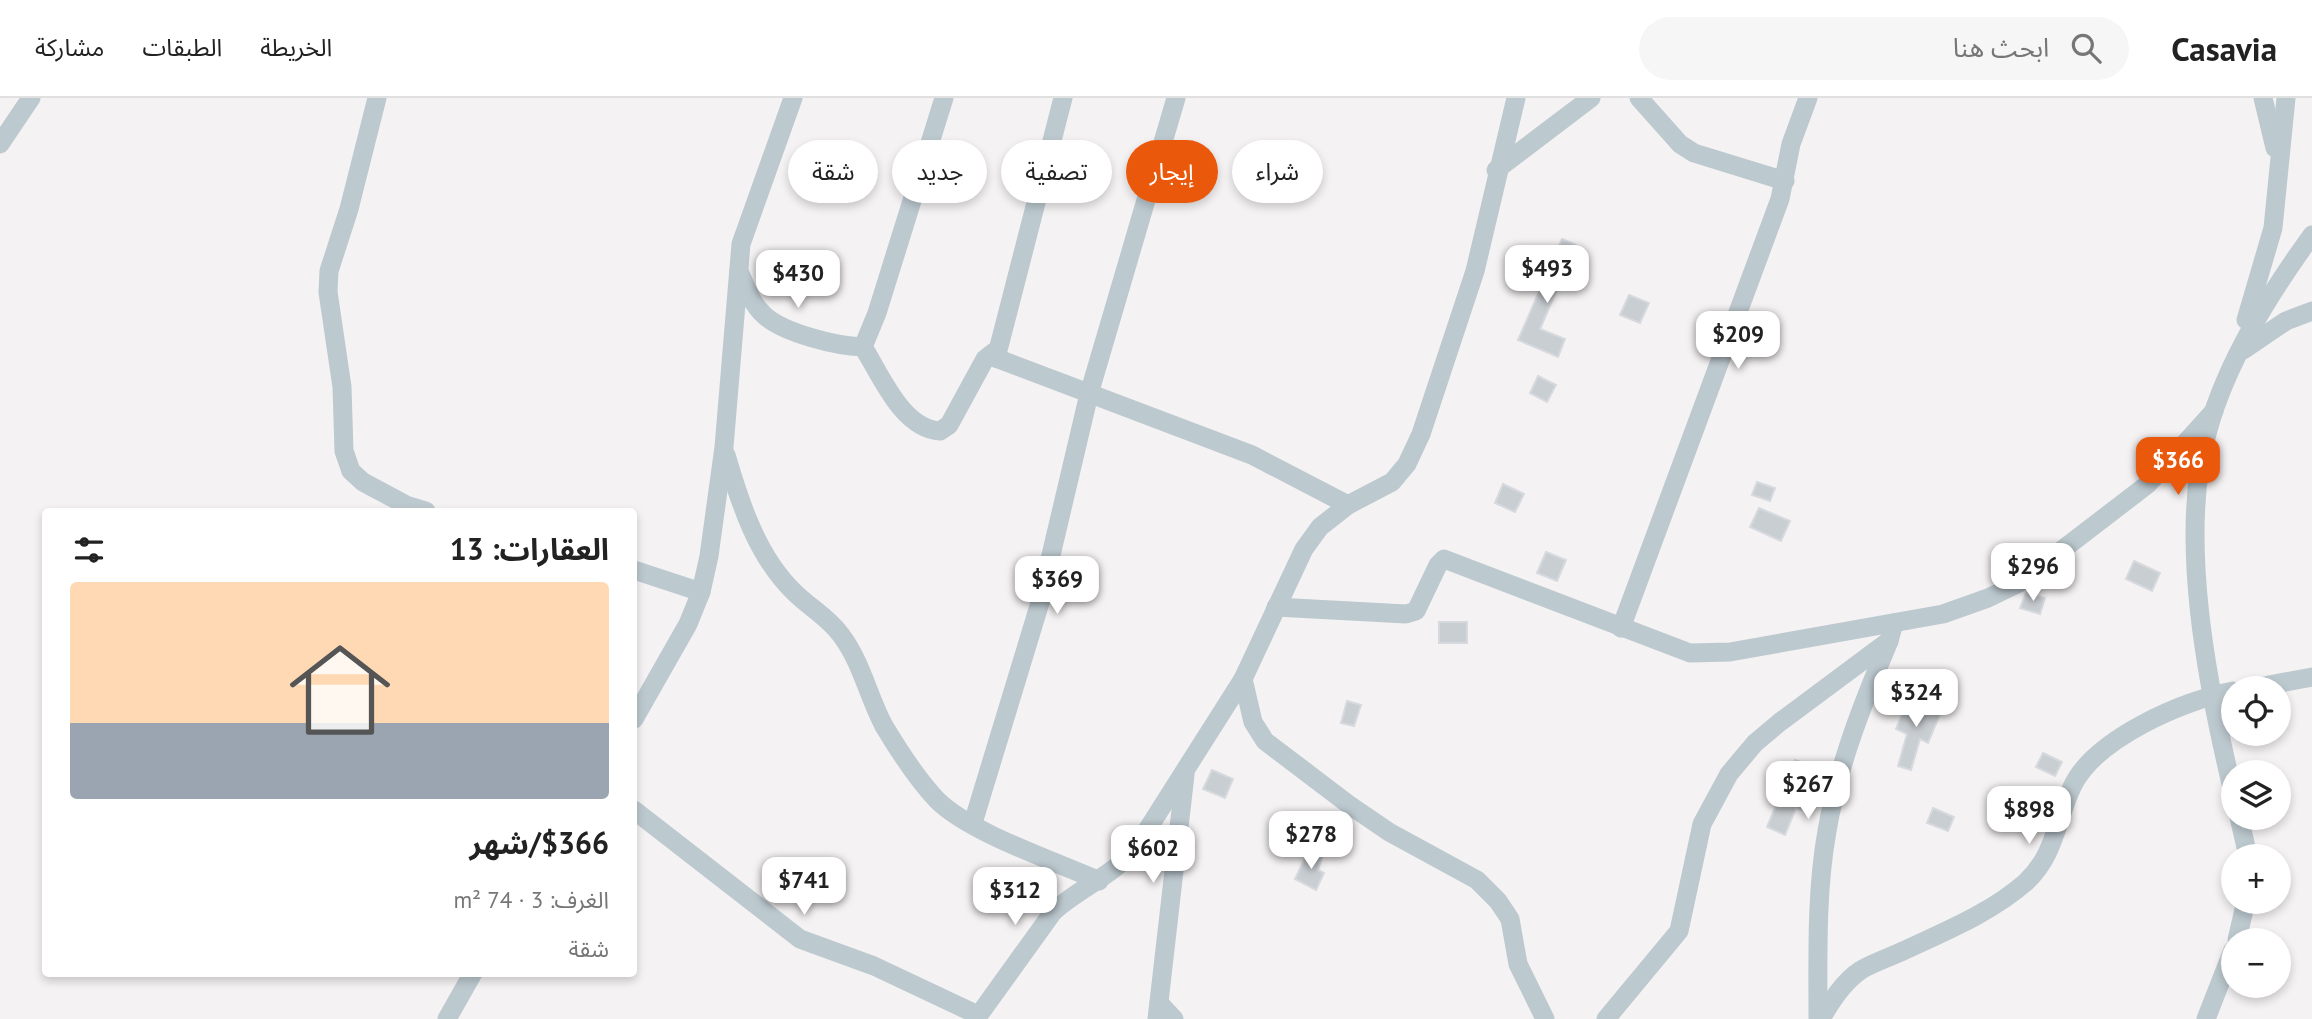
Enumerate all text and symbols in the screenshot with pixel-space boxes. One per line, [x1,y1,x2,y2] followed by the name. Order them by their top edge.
[1639,17,2129,80] search box
[2171,27,2277,70] text: Casavia
[2067,29,2105,67] icon: search
[1953,31,2049,64] text: ابحث هنا
[35,32,104,63] text: مشاركة
[142,32,222,63] text: الطبقات
[260,32,332,63] text: الخريطة
[788,140,878,203] chip: شقة
[892,140,987,203] chip: جديد
[1001,140,1112,203] chip: تصفية
[1126,140,1218,203] chip: إيجار
[1232,140,1323,203] chip: شراء
[1506,246,1588,305] pin: $493
[757,250,839,310] pin: $430
[1521,253,1573,282] text: $493
[772,258,824,287] text: $430
[1697,312,1779,371] pin: $209
[1712,319,1764,348] text: $209
[2137,438,2219,497] pin: $366
[2152,445,2204,474] text: $366
[450,529,609,568] text: العقارات: 13
[70,531,108,569] icon: filters
[1992,544,2074,603] pin: $296
[2007,551,2059,580] text: $296
[1016,556,1098,616] pin: $369
[1031,564,1083,593] text: $369
[277,627,403,753] icon: home
[1875,670,1957,729] pin: $324
[2221,676,2291,998] map controls
[2221,676,2291,746] button: locate
[1890,677,1942,706] text: $324
[2221,760,2291,830] button: layers
[1767,762,1849,821] pin: $267
[1782,769,1834,798] text: $267
[1988,786,2070,846] pin: $898
[2003,794,2055,823] text: $898
[1270,812,1352,871] pin: $278
[1285,819,1337,848] text: $278
[470,823,609,862] text: $366/شهر
[1112,826,1194,885] pin: $602
[1127,833,1179,862] text: $602
[2221,844,2291,914] button: +
[763,858,845,917] pin: $741
[778,865,830,894] text: $741
[974,868,1056,927] pin: $312
[989,875,1041,904] text: $312
[453,885,609,914] text: الغرف: 3 · 74 m²
[2221,928,2291,998] button: −
[568,934,609,963] text: شقة

